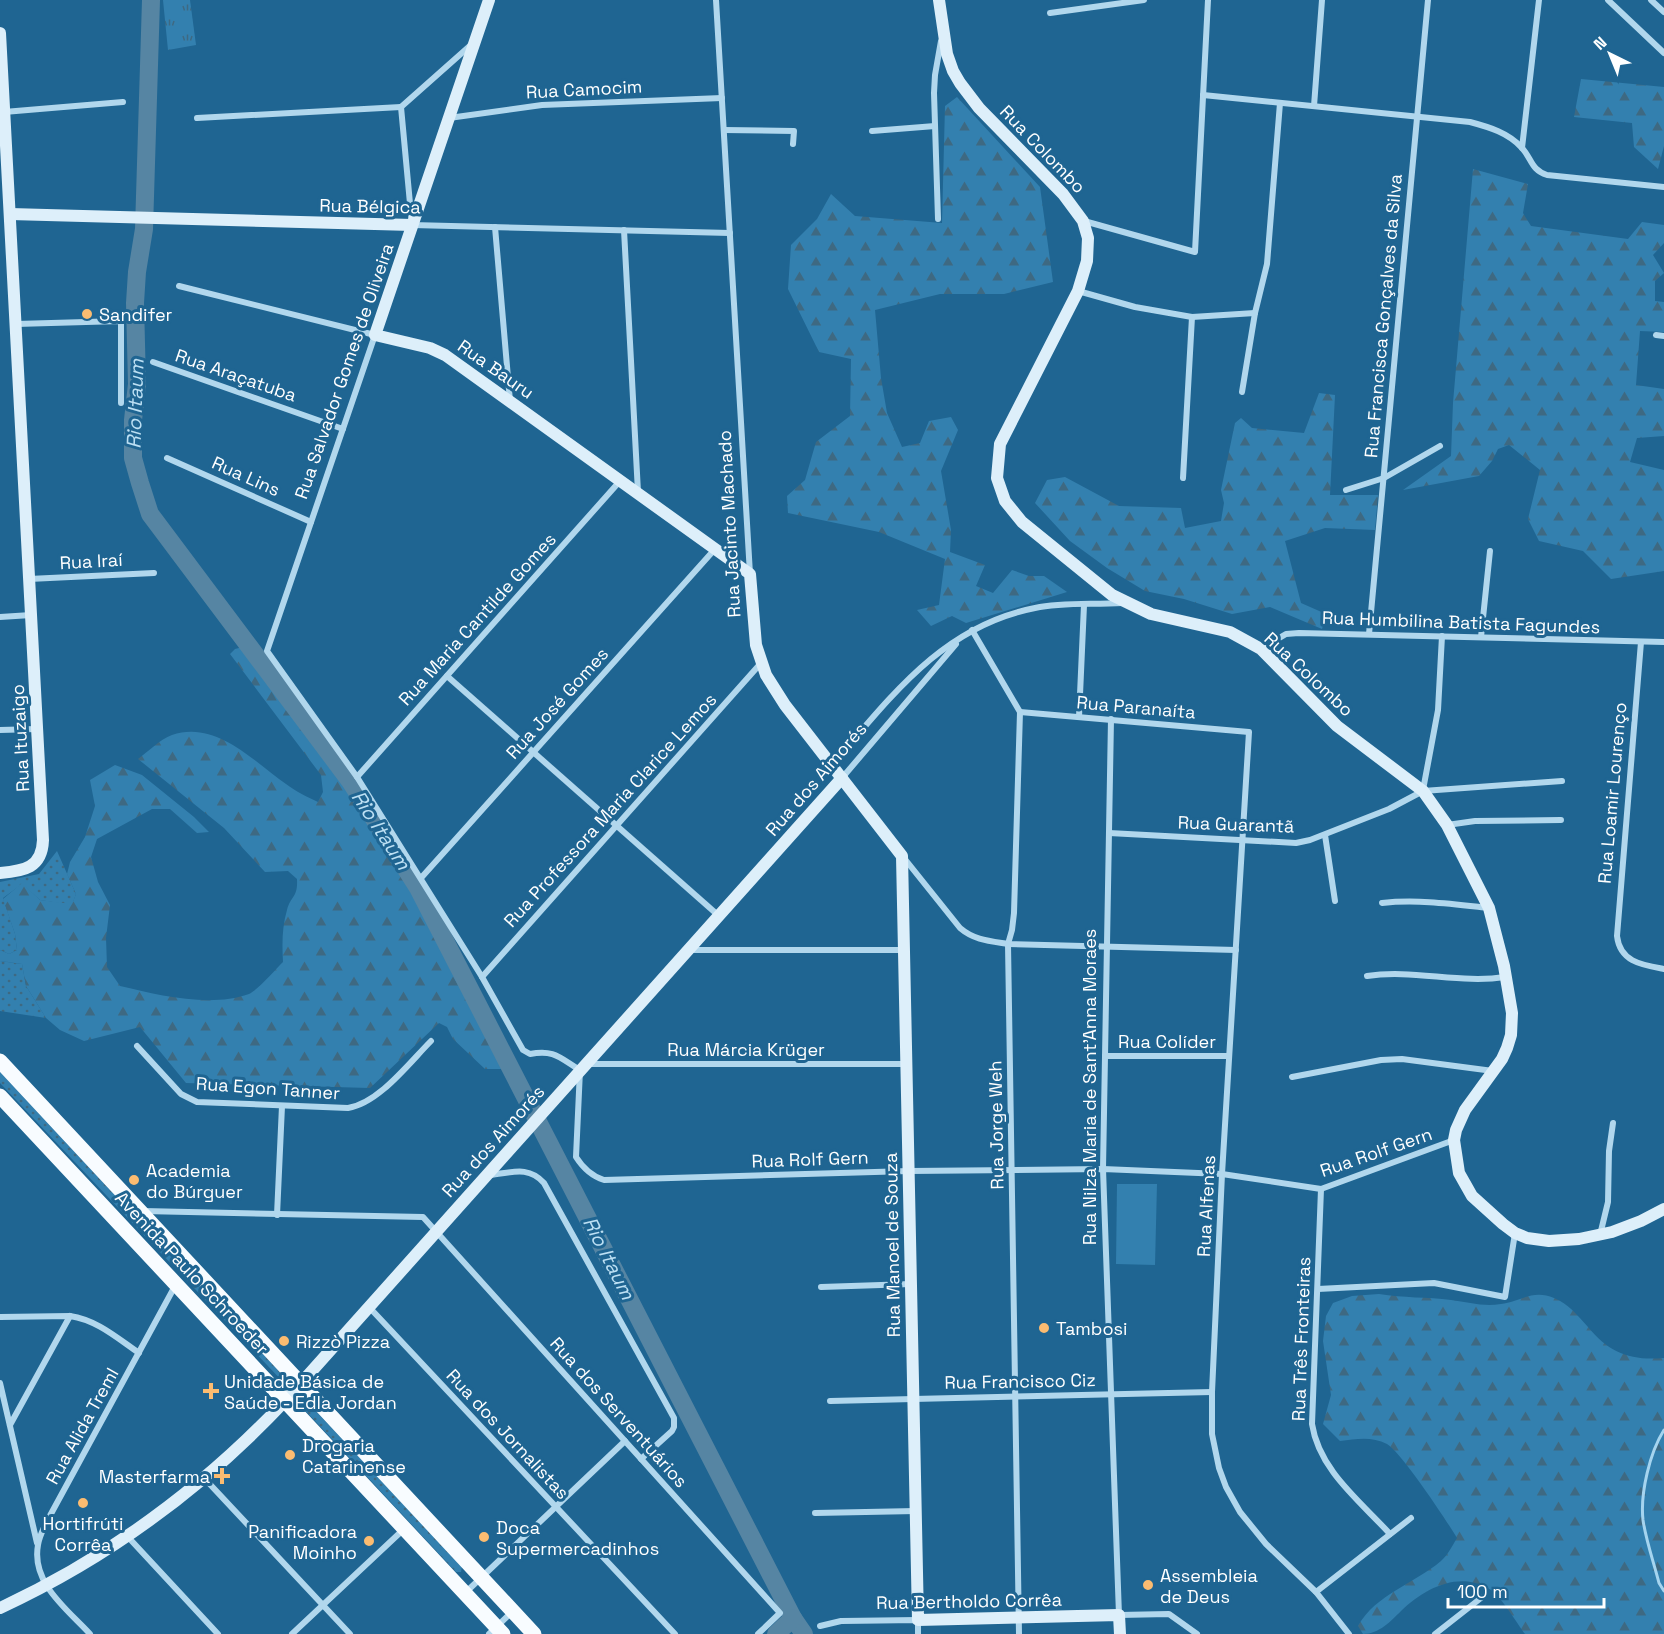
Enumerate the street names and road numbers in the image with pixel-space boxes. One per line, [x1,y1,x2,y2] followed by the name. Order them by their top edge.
[525,74,643,104] street label: Rua Camocim
[995,100,1091,198] street label: Rua Colombo
[1359,173,1407,459] street label: Rua Francisca Gonçalves da Silva
[319,194,421,218] street label: Rua Bélgica
[289,240,399,502] street label: Rua Salvador Gomes de Oliveira
[453,334,539,404] street label: Rua Bauru
[172,343,300,407] street label: Rua Araçatuba
[713,430,745,618] street label: Rua Jacinto Machado
[208,451,284,501] street label: Rua Lins
[393,528,561,710] street label: Rua Maria Cantilde Gomes
[59,548,124,574] street label: Rua Iraí
[1321,606,1601,638] street label: Rua Humbilina Batista Fagundes
[1260,627,1358,721] street label: Rua Colombo
[501,643,613,763] street label: Rua José Gomes
[6,684,34,792] street label: Rua Ituzaigo
[499,688,721,932] street label: Rua Professora Maria Clarice Lemos
[1075,690,1197,724] street label: Rua Paranaíta
[1593,701,1631,885] street label: Rua Loamir Lourenço
[760,718,872,840] street label: Rua dos Aimorés
[1177,810,1295,838] street label: Rua Guarantã
[1078,929,1101,1245] street label: Rua Nilza Maria de Sant'Anna Moraes
[1118,1030,1216,1053] street label: Rua Colíder
[667,1038,825,1061] street label: Rua Márcia Krüger
[983,1060,1009,1190] street label: Rua Jorge Weh
[195,1071,341,1105] street label: Rua Egon Tanner
[437,1080,549,1202] street label: Rua dos Aimorés
[1317,1122,1435,1182] street label: Rua Rolf Gern
[751,1145,869,1173] street label: Rua Rolf Gern
[879,1152,905,1338] street label: Rua Manoel de Souza
[1192,1155,1220,1257] street label: Rua Alfenas
[110,1187,274,1360] street label: Avenida Paulo Schroeder
[1287,1256,1315,1422] street label: Rua Três Fronteiras
[545,1332,693,1492] street label: Rua dos Serventuários
[41,1364,123,1488] street label: Rua Alida Treml
[442,1364,574,1504] street label: Rua dos Jornalistas
[944,1368,1096,1394] street label: Rua Francisco Ciz
[876,1588,1062,1614] street label: Rua Bertholdo Corrêa

